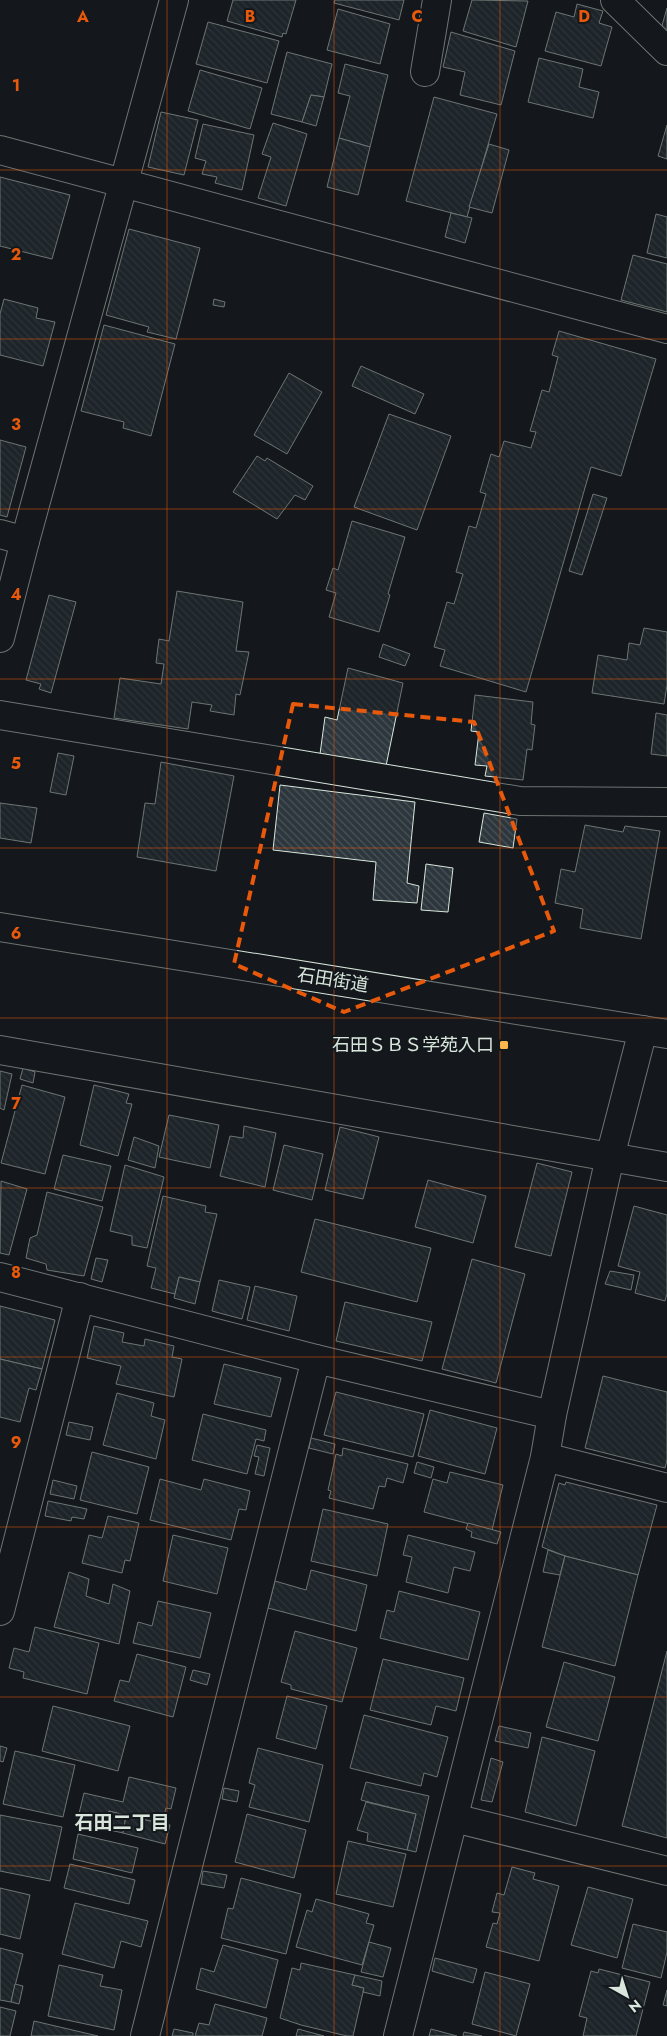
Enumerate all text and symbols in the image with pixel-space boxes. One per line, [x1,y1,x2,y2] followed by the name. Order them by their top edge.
[76,5,89,28] text: A
[245,5,255,28] text: B
[411,5,423,28] text: C
[578,5,590,28] text: D
[12,74,20,97] text: 1
[11,243,21,266] text: 2
[11,413,21,436] text: 3
[10,583,22,606] text: 4
[11,752,21,775] text: 5
[11,922,21,945] text: 6
[295,962,371,998] street label: 石田街道
[332,1032,494,1058] place label: 石田ＳＢＳ学苑入口
[498,1039,510,1051] marker: 石田ＳＢＳ学苑入口
[11,1092,21,1115] text: 7
[11,1261,21,1284] text: 8
[11,1431,21,1454] text: 9
[74,1809,170,1836] district label: 石田二丁目
[602,1971,652,2021] north arrow
[625,1995,646,2017] text: N

